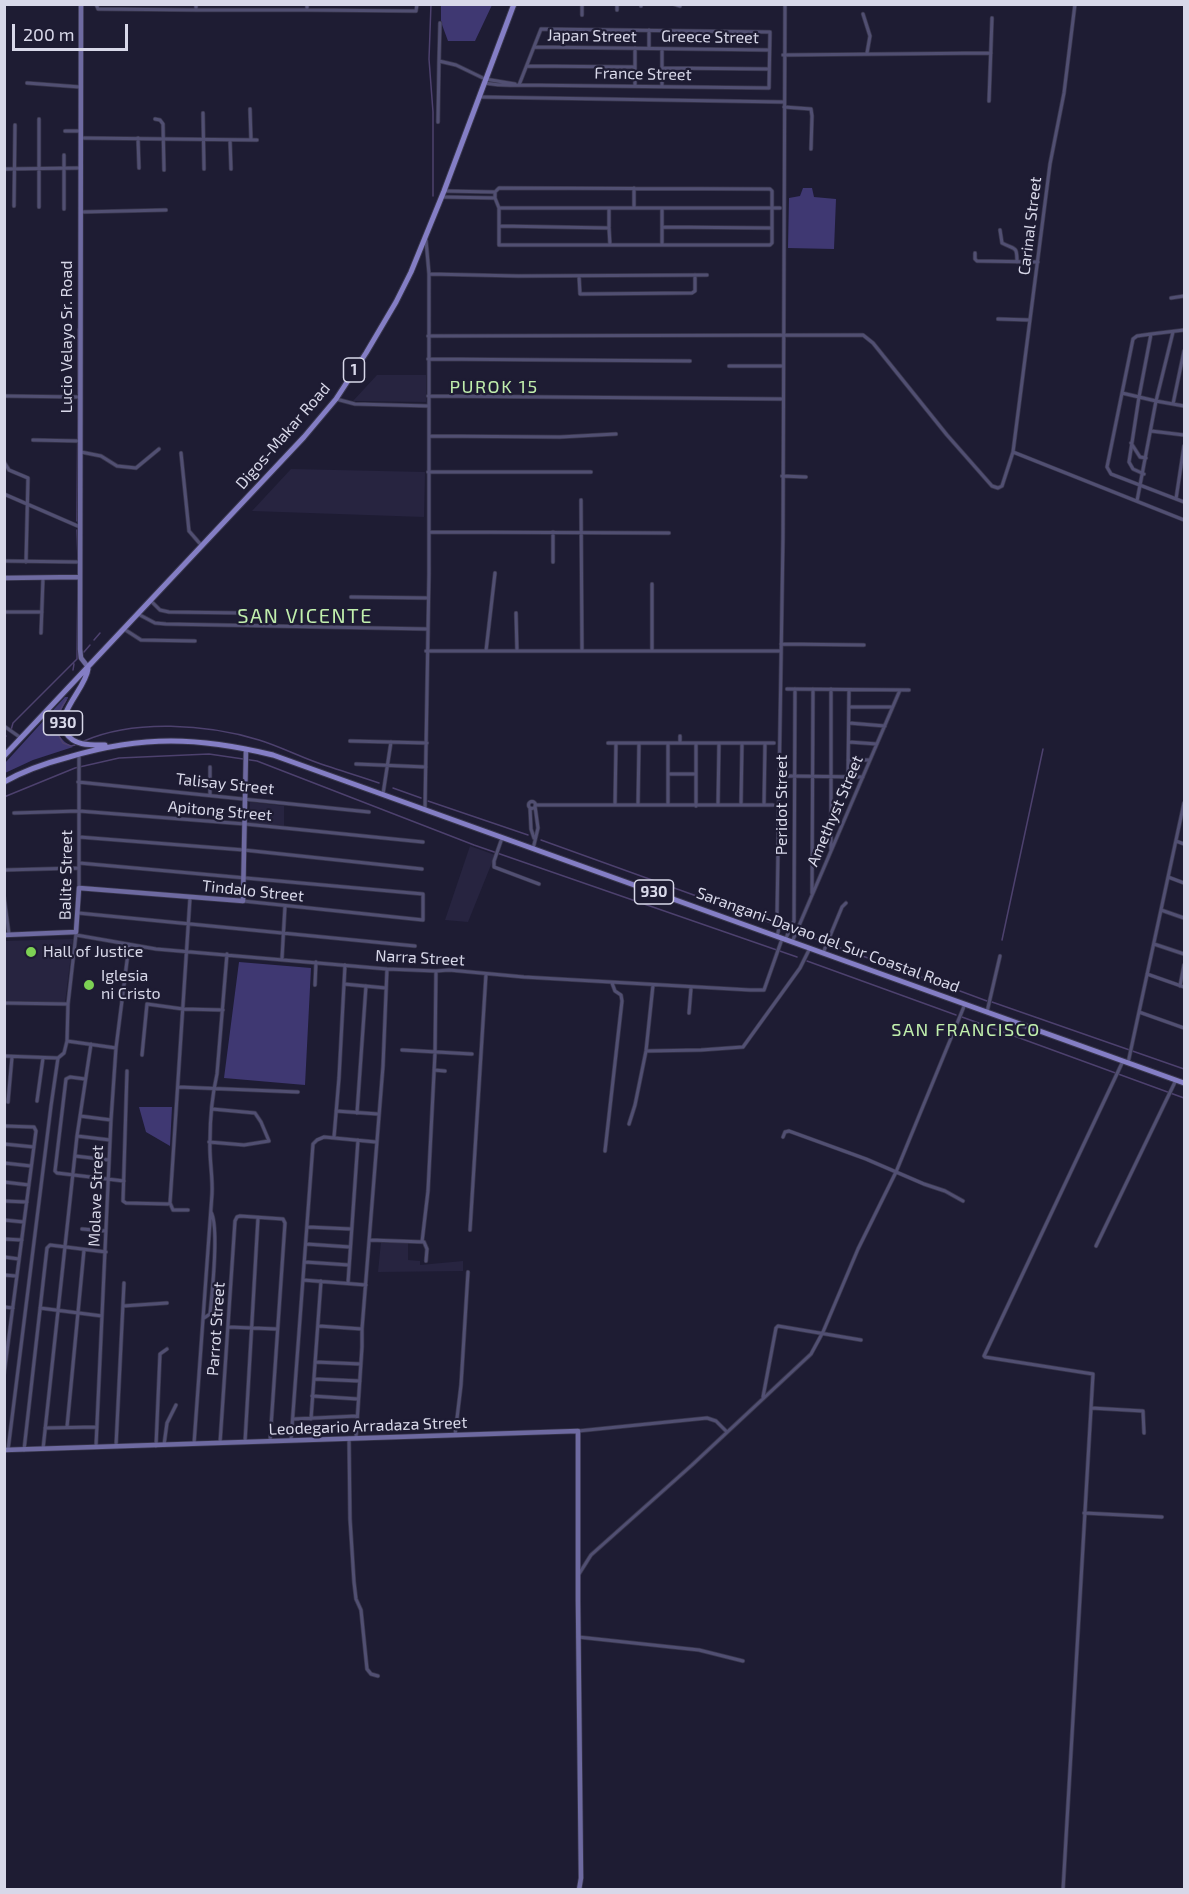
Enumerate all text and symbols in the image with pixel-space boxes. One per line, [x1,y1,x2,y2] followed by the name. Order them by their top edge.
[15,12,130,50] scale bar
[23,23,75,45] text: 200 m
[547,26,637,46] street label: Japan Street
[661,27,759,47] street label: Greece Street
[594,64,692,84] street label: France Street
[1014,176,1046,276] street label: Carinal Street
[57,261,77,413] street label: Lucio Velayo Sr. Road
[344,358,364,382] road number: 1
[449,376,539,398] district label: PUROK 15
[232,379,334,493] street label: Digos-Makar Road
[237,604,373,628] district label: SAN VICENTE
[44,711,82,735] road number: 930
[803,753,867,869] street label: Amethyst Street
[772,755,792,855] street label: Peridot Street
[175,769,275,799] street label: Talisay Street
[167,797,273,825] street label: Apitong Street
[56,830,76,920] street label: Balite Street
[201,876,305,906] street label: Tindalo Street
[634,880,674,904] road number: 930
[694,883,962,997] street label: Sarangani-Davao del Sur Coastal Road
[43,942,143,962] place label: Hall of Justice
[24,945,38,959] marker: Hall of Justice
[375,946,465,970] street label: Narra Street
[101,966,161,1004] place label: Iglesia ni Cristo
[82,978,96,992] marker: Iglesia ni Cristo
[891,1019,1041,1041] district label: SAN FRANCISCO
[85,1145,107,1247] street label: Molave Street
[203,1281,229,1377] street label: Parrot Street
[268,1413,468,1439] street label: Leodegario Arradaza Street

